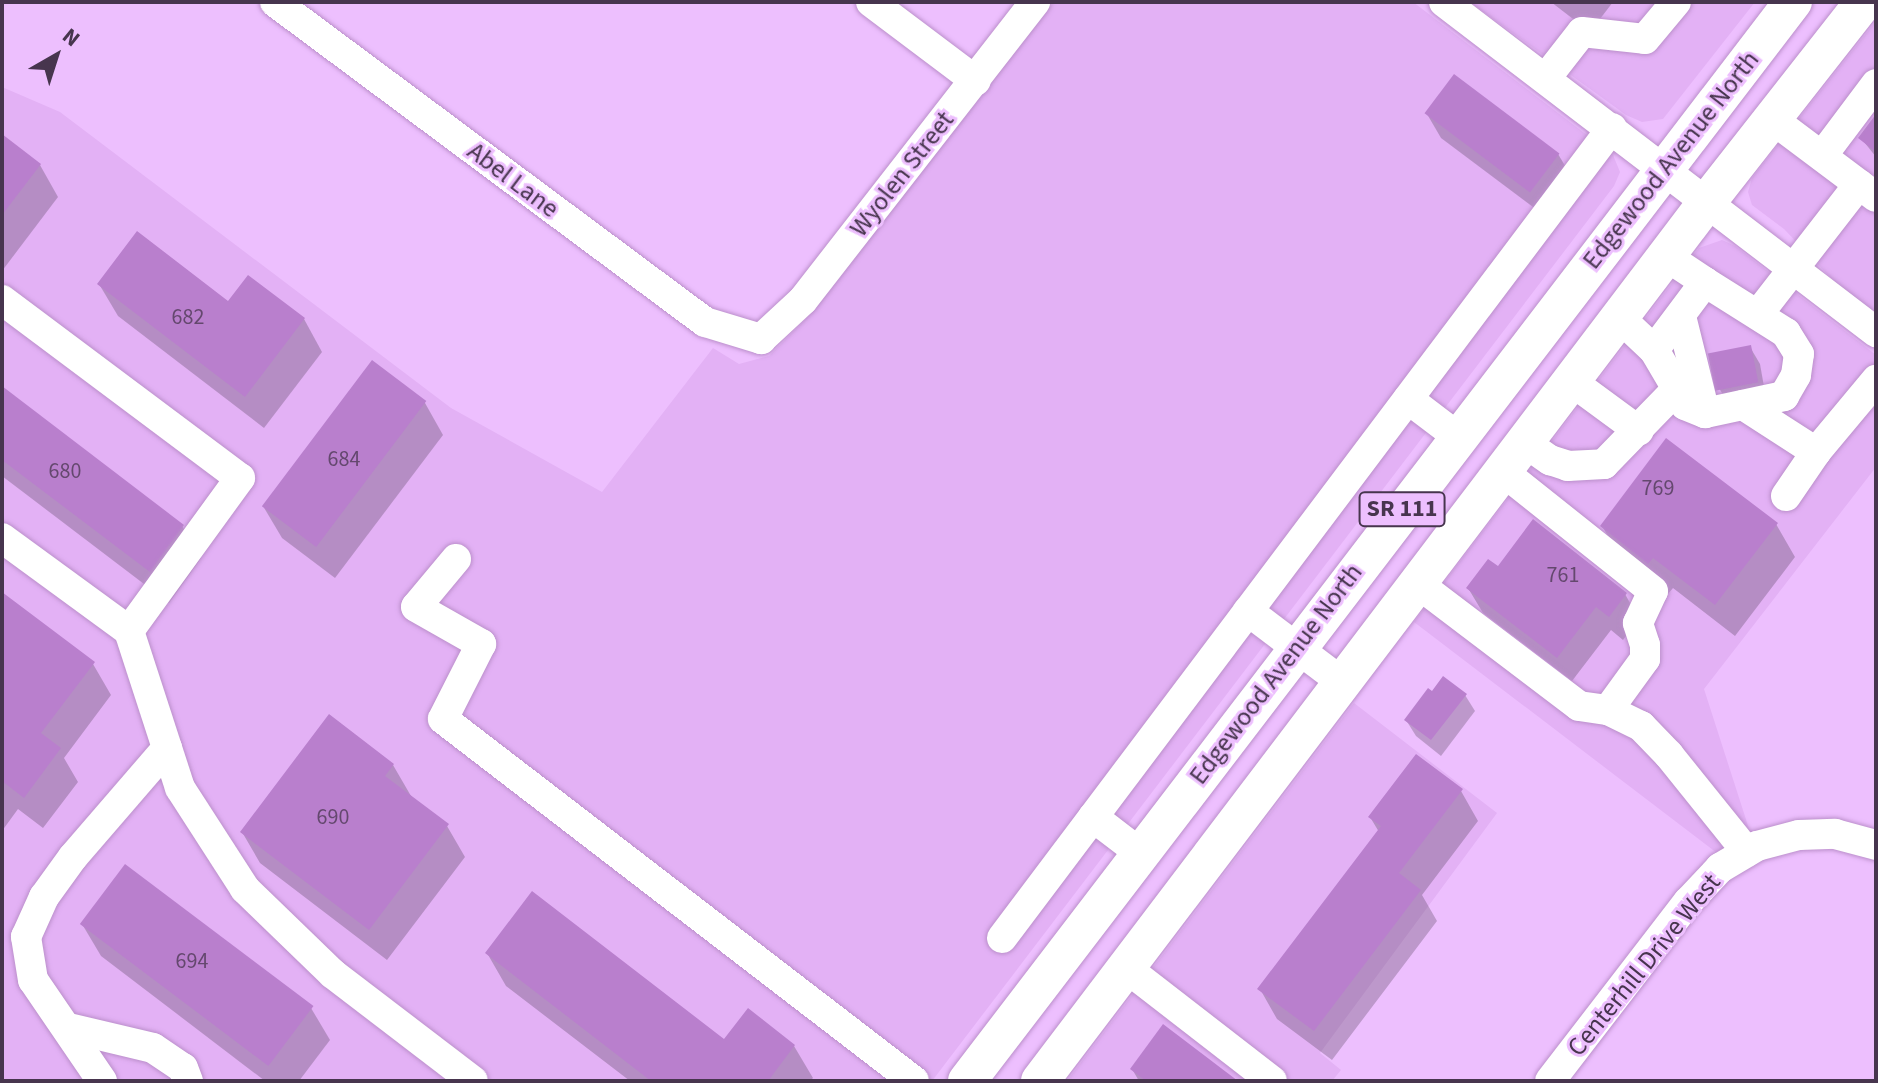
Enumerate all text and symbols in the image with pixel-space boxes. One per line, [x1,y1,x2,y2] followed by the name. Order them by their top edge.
[16,16,96,96] north arrow
[55,20,87,54] text: N
[1576,45,1766,275] street label: Edgewood Avenue North
[843,105,961,243] street label: Wyolen Street
[461,136,565,224] street label: Abel Lane
[172,305,204,331] house number: 682
[328,447,360,473] house number: 684
[49,459,81,485] house number: 680
[1642,476,1674,502] house number: 769
[1358,489,1446,529] road number: SR 111
[1183,557,1369,791] street label: Edgewood Avenue North
[1547,563,1579,589] house number: 761
[317,805,349,831] house number: 690
[1561,868,1727,1062] street label: Centerhill Drive West
[176,949,208,975] house number: 694

